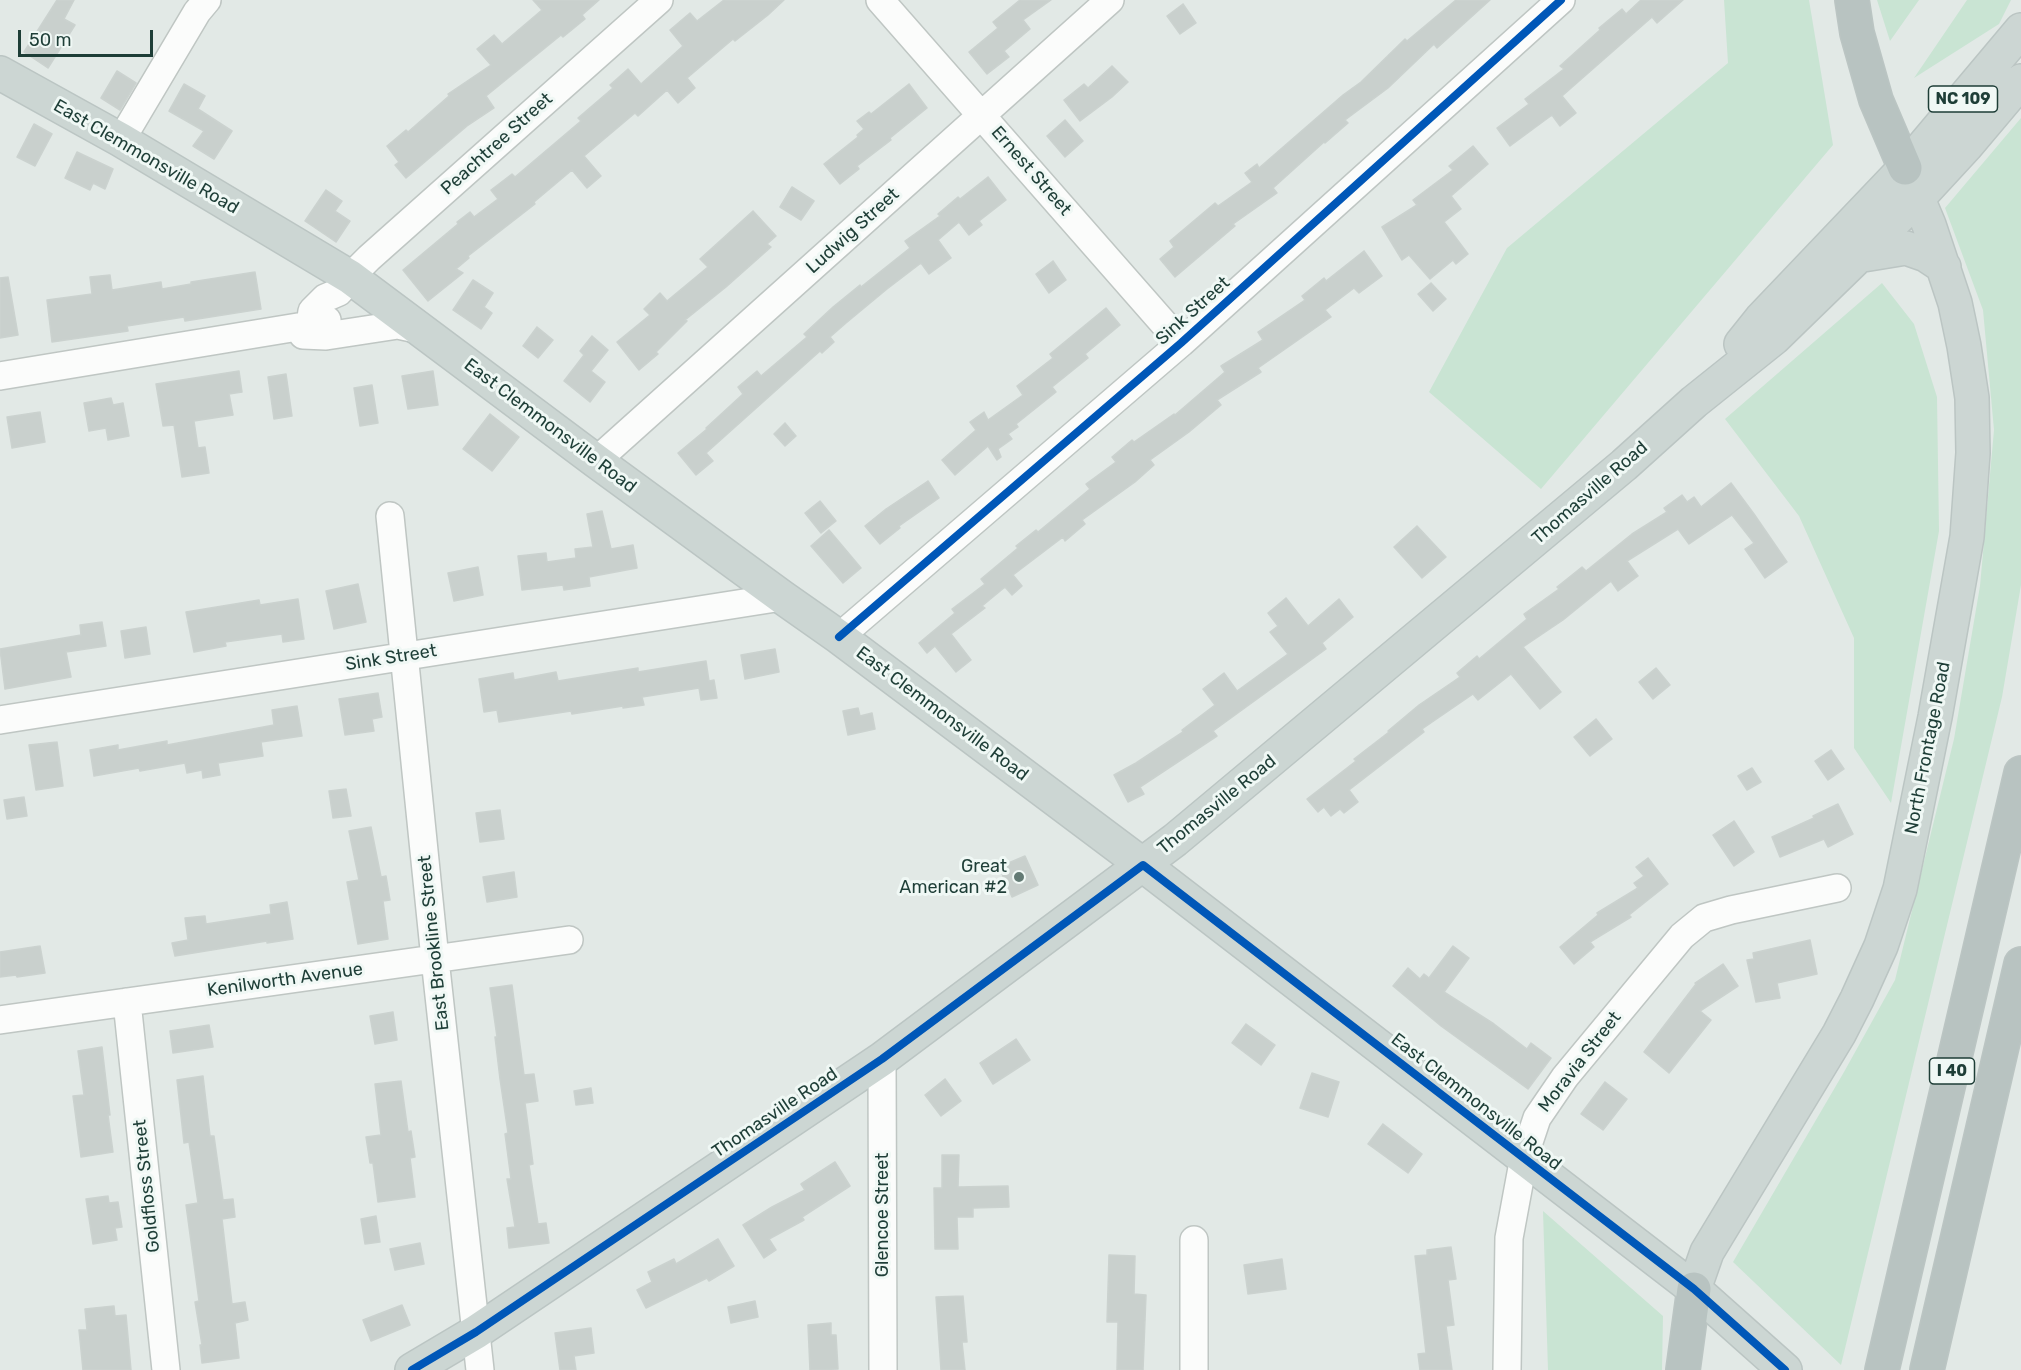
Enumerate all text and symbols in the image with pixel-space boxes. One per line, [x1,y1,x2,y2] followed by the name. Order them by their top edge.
[21,18,156,56] scale bar
[29,29,72,51] text: 50 m
[1928,86,1998,112] road number: NC 109
[437,88,557,200] street label: Peachtree Street
[50,95,242,219] street label: East Clemmonsville Road
[986,122,1076,220] street label: Ernest Street
[802,184,904,278] street label: Ludwig Street
[1152,272,1234,350] street label: Sink Street
[460,354,640,498] street label: East Clemmonsville Road
[1528,437,1652,549] street label: Thomasville Road
[344,640,438,676] street label: Sink Street
[852,642,1032,786] street label: East Clemmonsville Road
[1901,660,1955,836] street label: North Frontage Road
[1153,751,1281,859] street label: Thomasville Road
[414,854,454,1032] street label: East Brookline Street
[899,856,1007,898] place label: Great American #2
[1012,870,1026,884] marker: Great American #2
[206,958,364,1002] street label: Kenilworth Avenue
[1534,1007,1626,1117] street label: Moravia Street
[1387,1029,1565,1175] street label: East Clemmonsville Road
[1930,1058,1974,1084] road number: I 40
[708,1063,842,1163] street label: Thomasville Road
[129,1118,165,1254] street label: Goldfloss Street
[872,1153,894,1277] street label: Glencoe Street

